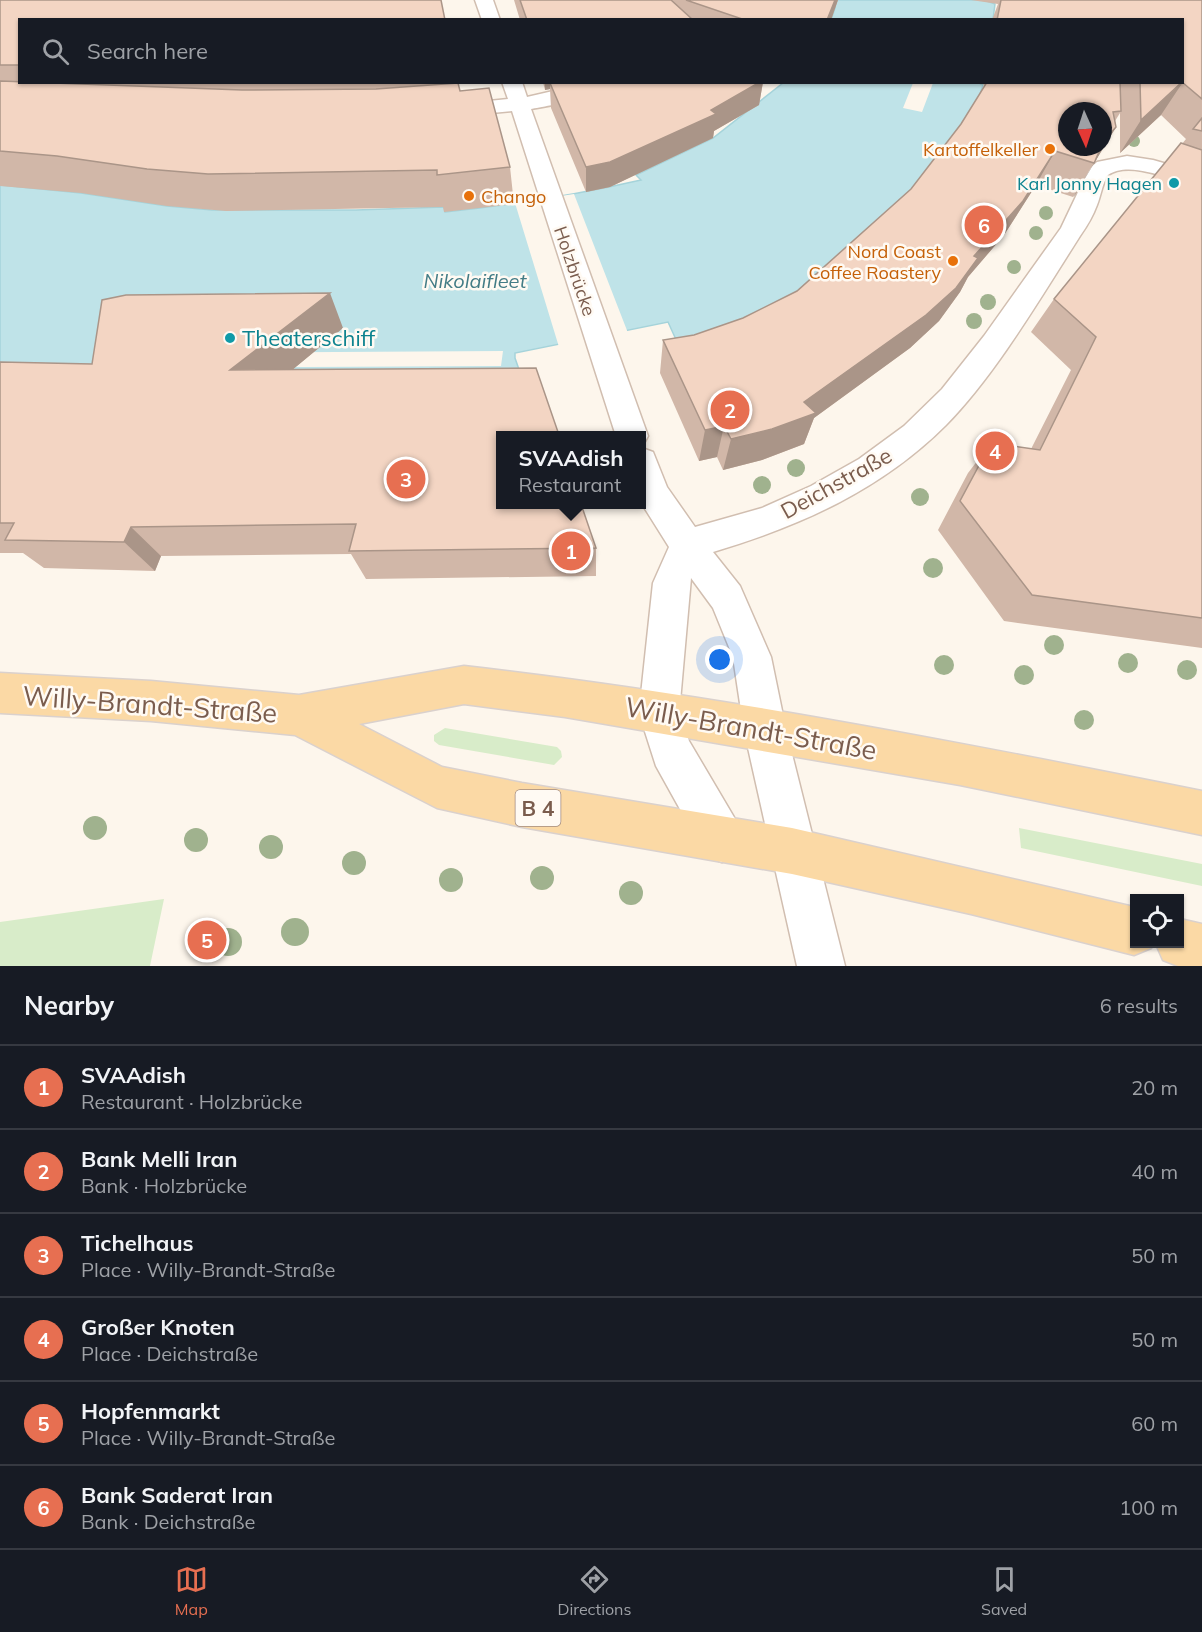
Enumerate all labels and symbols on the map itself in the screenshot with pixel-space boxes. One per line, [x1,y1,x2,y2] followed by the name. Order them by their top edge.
[1058,102,1112,156] north arrow
[923,138,1038,161] place label: Kartoffelkeller
[1043,142,1057,156] marker: Kartoffelkeller
[1017,172,1162,195] place label: Karl Jonny Hagen
[1167,176,1181,190] marker: Karl Jonny Hagen
[481,185,546,208] place label: Chango
[462,189,476,203] marker: Chango
[964,202,1004,248] pin: 6
[549,223,601,319] street label: Holzbrücke
[808,240,941,284] place label: Nord Coast Coffee Roastery
[946,254,960,268] marker: Nord Coast Coffee Roastery
[424,268,527,293] water label: Nikolaifleet
[242,324,376,352] place label: Theaterschiff
[223,331,237,345] marker: Theaterschiff
[710,388,750,432] pin: 2
[976,428,1014,474] pin: 4
[775,441,897,525] street label: Deichstraße
[386,456,426,502] pin: 3
[552,528,590,574] pin: 1
[705,645,734,674] your location
[22,678,278,730] street label: Willy-Brandt-Straße
[622,689,880,767] street label: Willy-Brandt-Straße
[516,790,560,826] road number: B 4
[188,918,226,962] pin: 5

